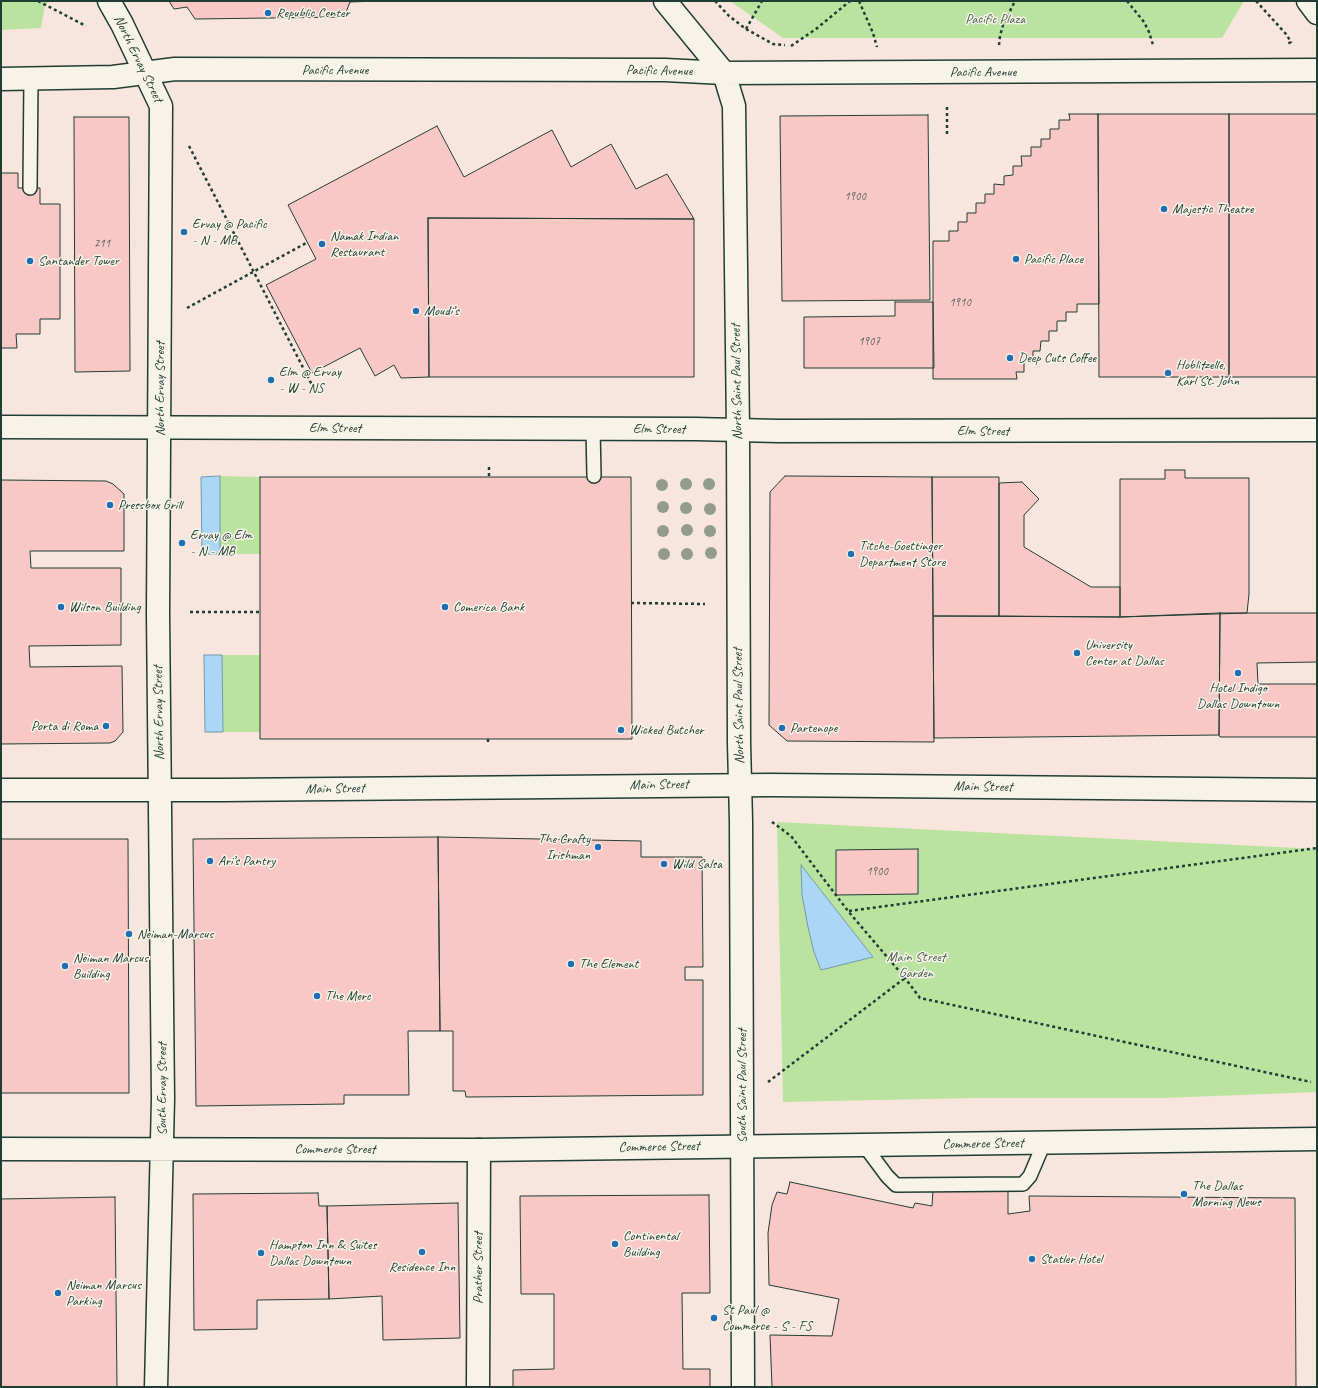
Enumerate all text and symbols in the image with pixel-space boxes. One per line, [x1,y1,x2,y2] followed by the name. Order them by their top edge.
[276,5,350,21] place label: Republic Center
[263,8,273,18] marker: Republic Center
[965,11,1025,27] park label: Pacific Plaza
[110,13,166,105] street label: North Ervay Street
[302,62,368,78] street label: Pacific Avenue
[626,62,692,80] street label: Pacific Avenue
[950,64,1016,80] street label: Pacific Avenue
[844,190,866,204] house number: 1900
[1172,201,1254,217] place label: Majestic Theatre
[1159,204,1169,214] marker: Majestic Theatre
[192,216,267,248] place label: Ervay @ Pacific - N - MB
[179,227,189,237] marker: Ervay @ Pacific - N - MB
[330,228,398,260] place label: Namak Indian Restaurant
[94,237,110,251] house number: 211
[317,239,327,249] marker: Namak Indian Restaurant
[1024,251,1083,267] place label: Pacific Place
[38,253,119,269] place label: Santander Tower
[1011,254,1021,264] marker: Pacific Place
[25,256,35,266] marker: Santander Tower
[949,296,971,310] house number: 1910
[424,303,459,319] place label: Moudi’s
[411,306,421,316] marker: Moudi’s
[728,324,746,440] street label: North Saint Paul Street
[858,335,880,349] house number: 1907
[152,342,168,436] street label: North Ervay Street
[1018,350,1096,366] place label: Deep Cuts Coffee
[1005,353,1015,363] marker: Deep Cuts Coffee
[1176,357,1239,390] place label: Hoblitzelle, Karl St. John
[279,364,341,396] place label: Elm @ Ervay - W - NS
[1163,368,1173,378] marker: Hoblitzelle, Karl St. John
[266,375,276,385] marker: Elm @ Ervay - W - NS
[309,420,361,436] street label: Elm Street
[633,421,685,437] street label: Elm Street
[957,423,1009,439] street label: Elm Street
[118,497,182,513] place label: Pressbox Grill
[105,500,115,510] marker: Pressbox Grill
[190,527,252,560] place label: Ervay @ Elm - N - MB
[177,538,187,548] marker: Ervay @ Elm - N - MB
[859,538,945,570] place label: Titche-Goettinger Department Store
[846,549,856,559] marker: Titche-Goettinger Department Store
[69,599,141,615] place label: Wilson Building
[453,599,524,615] place label: Comerica Bank
[56,602,66,612] marker: Wilson Building
[440,602,450,612] marker: Comerica Bank
[1085,637,1164,670] place label: University Center at Dallas
[730,648,748,764] street label: North Saint Paul Street
[1072,648,1082,658] marker: University Center at Dallas
[150,666,168,760] street label: North Ervay Street
[1233,668,1243,678] marker: Hotel Indigo Dallas Downtown
[1197,680,1279,712] place label: Hotel Indigo Dallas Downtown
[31,718,98,734] place label: Porta di Roma
[790,720,837,736] place label: Partenope
[101,721,111,731] marker: Porta di Roma
[629,722,704,738] place label: Wicked Butcher
[777,723,787,733] marker: Partenope
[616,725,626,735] marker: Wicked Butcher
[629,776,689,794] street label: Main Street
[953,778,1013,796] street label: Main Street
[305,780,365,798] street label: Main Street
[538,831,590,864] place label: The Crafty Irishman
[593,842,603,852] marker: The Crafty Irishman
[218,853,275,869] place label: Ari’s Pantry
[205,856,215,866] marker: Ari’s Pantry
[672,856,722,872] place label: Wild Salsa
[659,859,669,869] marker: Wild Salsa
[866,865,888,879] house number: 1900
[137,926,213,942] place label: Neiman-Marcus
[124,929,134,939] marker: Neiman-Marcus
[887,949,945,982] park label: Main Street Garden
[73,950,148,982] place label: Neiman Marcus Building
[579,956,638,972] place label: The Element
[566,959,576,969] marker: The Element
[60,961,70,971] marker: Neiman Marcus Building
[325,988,371,1004] place label: The Merc
[312,991,322,1001] marker: The Merc
[734,1029,750,1143] street label: South Saint Paul Street
[154,1042,170,1136] street label: South Ervay Street
[942,1135,1024,1153] street label: Commerce Street
[618,1138,700,1156] street label: Commerce Street
[295,1141,375,1157] street label: Commerce Street
[1192,1178,1261,1210] place label: The Dallas Morning News
[1179,1189,1189,1199] marker: The Dallas Morning News
[623,1228,678,1260] place label: Continental Building
[470,1232,486,1304] street label: Prather Street
[269,1237,376,1270] place label: Hampton Inn & Suites Dallas Downtown
[610,1239,620,1249] marker: Continental Building
[417,1247,427,1257] marker: Residence Inn
[256,1248,266,1258] marker: Hampton Inn & Suites Dallas Downtown
[1040,1251,1102,1267] place label: Statler Hotel
[1027,1254,1037,1264] marker: Statler Hotel
[389,1259,455,1275] place label: Residence Inn
[66,1277,141,1310] place label: Neiman Marcus Parking
[53,1288,63,1298] marker: Neiman Marcus Parking
[722,1302,812,1334] place label: St Paul @ Commerce - S - FS
[709,1313,719,1323] marker: St Paul @ Commerce - S - FS

